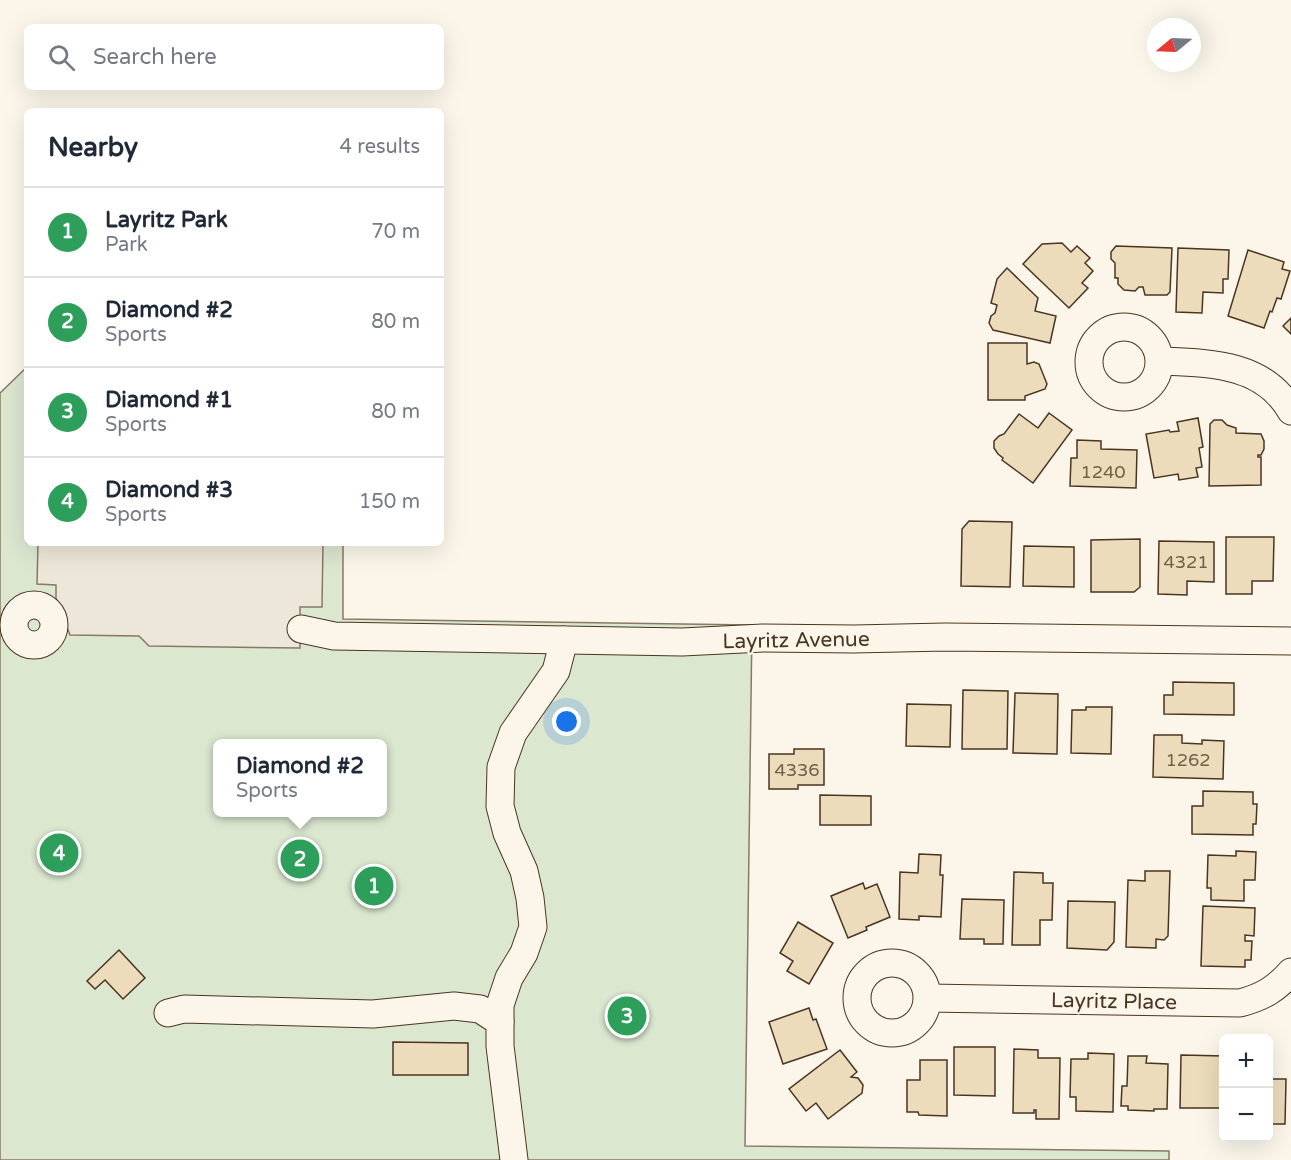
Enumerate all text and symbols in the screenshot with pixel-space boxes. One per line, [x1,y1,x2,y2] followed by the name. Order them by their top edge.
[1147,18,1201,72] north arrow
[24,24,444,90] search box
[45,41,78,74] icon: search
[93,44,217,70] text: Search here
[48,132,138,163] text: Nearby
[340,135,420,159] text: 4 results
[105,207,228,233] text: Layritz Park
[61,220,74,244] text: 1
[371,220,420,244] text: 70 m
[105,233,148,257] text: Park
[105,297,233,323] text: Diamond #2
[61,310,74,334] text: 2
[371,310,420,334] text: 80 m
[105,323,167,347] text: Sports
[105,387,233,413] text: Diamond #1
[61,400,74,424] text: 3
[371,400,420,424] text: 80 m
[105,413,167,437] text: Sports
[1080,461,1126,483] house number: 1240
[105,477,233,503] text: Diamond #3
[61,490,74,514] text: 4
[359,490,420,514] text: 150 m
[105,503,167,527] text: Sports
[1163,551,1209,573] house number: 4321
[722,627,870,654] street label: Layritz Avenue
[552,707,581,736] your location
[213,739,387,817] popup
[1165,749,1211,771] house number: 1262
[236,753,364,779] text: Diamond #2
[774,759,820,781] house number: 4336
[236,779,298,803] text: Sports
[40,830,78,876] pin: 4
[280,836,320,882] pin: 2
[354,864,394,908] pin: 1
[1051,988,1177,1015] street label: Layritz Place
[608,994,646,1038] pin: 3
[1219,1034,1273,1142] map controls
[1219,1034,1273,1088] button: +
[1219,1088,1273,1142] button: −

